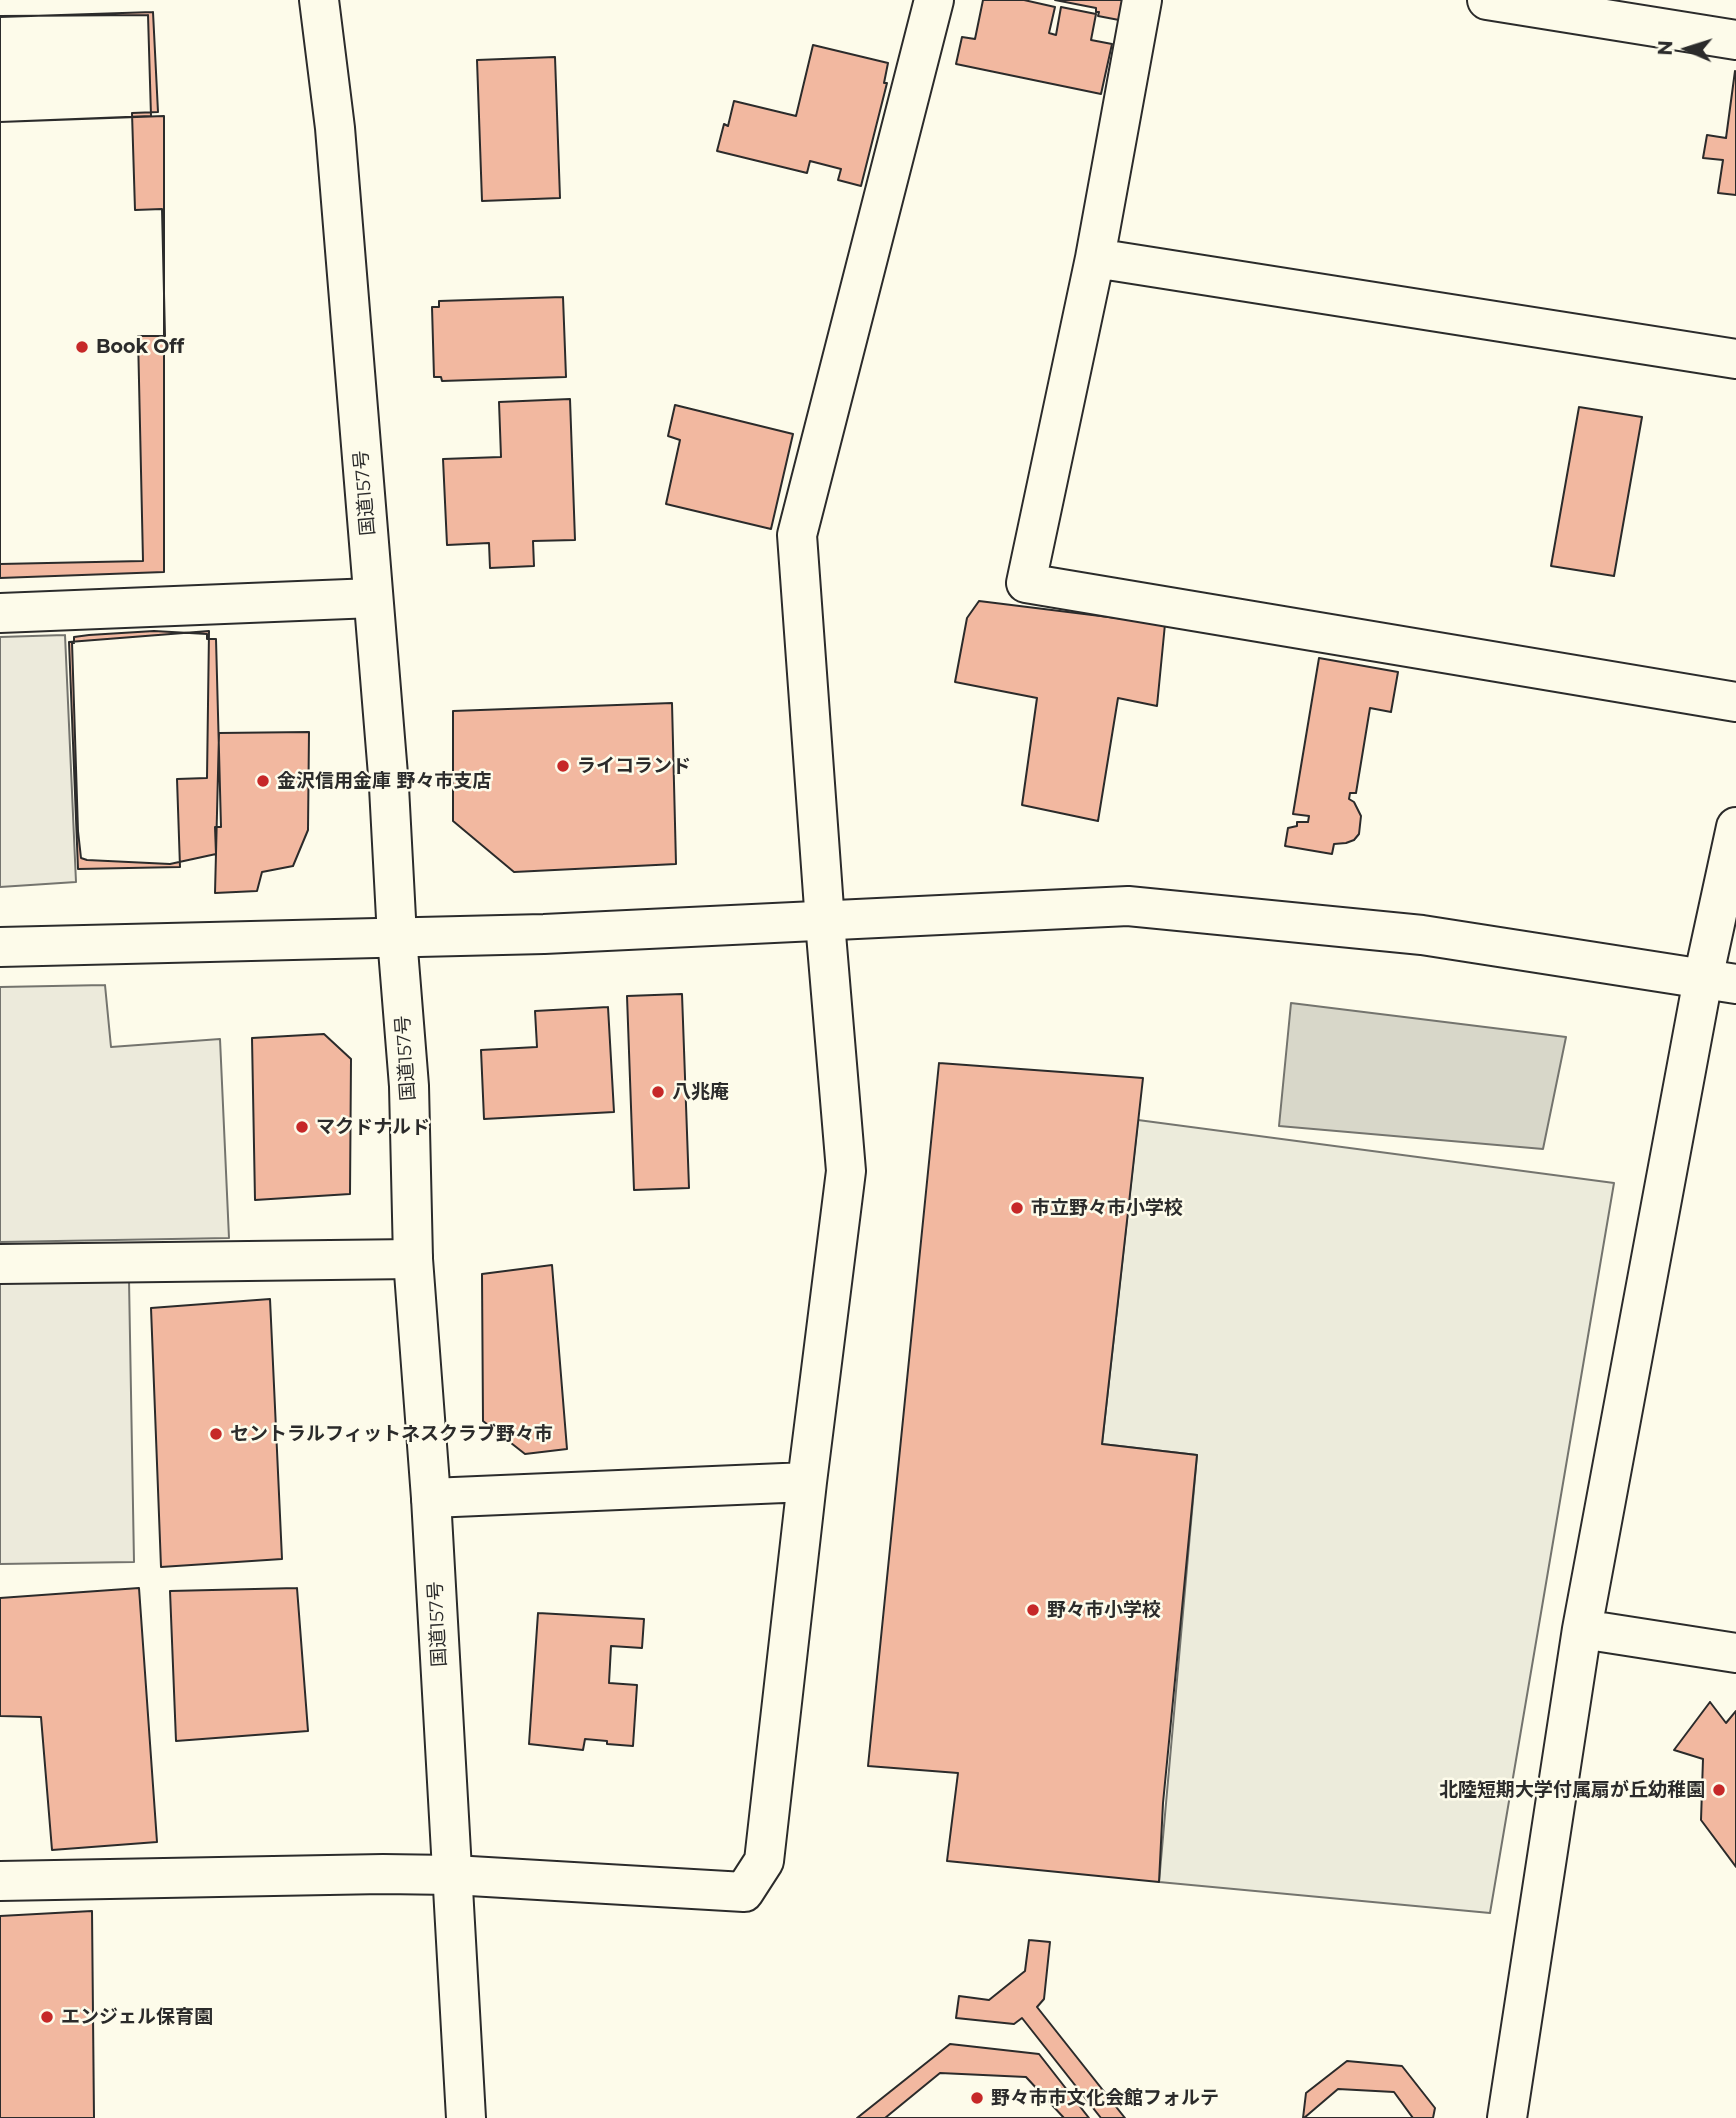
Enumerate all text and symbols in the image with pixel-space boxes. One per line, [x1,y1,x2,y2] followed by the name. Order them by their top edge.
[1652,14,1722,84] north arrow
[1654,40,1677,56] text: N
[96,336,184,358] place label: Book Off
[74,339,90,355] marker: Book Off
[350,449,380,537] street label: 国道157号
[577,755,691,777] place label: ライコランド
[555,758,571,774] marker: ライコランド
[277,770,491,792] place label: 金沢信用金庫 野々市支店
[255,773,271,789] marker: 金沢信用金庫 野々市支店
[392,1015,420,1101] street label: 国道157号
[672,1081,729,1103] place label: 八兆庵
[650,1084,666,1100] marker: 八兆庵
[316,1116,430,1138] place label: マクドナルド
[294,1119,310,1135] marker: マクドナルド
[1031,1197,1183,1219] place label: 市立野々市小学校
[1009,1200,1025,1216] marker: 市立野々市小学校
[230,1423,553,1445] place label: セントラルフィットネスクラブ野々市
[208,1426,224,1442] marker: セントラルフィットネスクラブ野々市
[424,1581,452,1667] street label: 国道157号
[1047,1599,1161,1621] place label: 野々市小学校
[1025,1602,1041,1618] marker: 野々市小学校
[1439,1779,1705,1801] place label: 北陸短期大学付属扇が丘幼稚園
[1711,1782,1727,1798] marker: 北陸短期大学付属扇が丘幼稚園
[61,2006,213,2028] place label: エンジェル保育園
[39,2009,55,2025] marker: エンジェル保育園
[991,2087,1219,2109] place label: 野々市市文化会館フォルテ
[969,2090,985,2106] marker: 野々市市文化会館フォルテ

